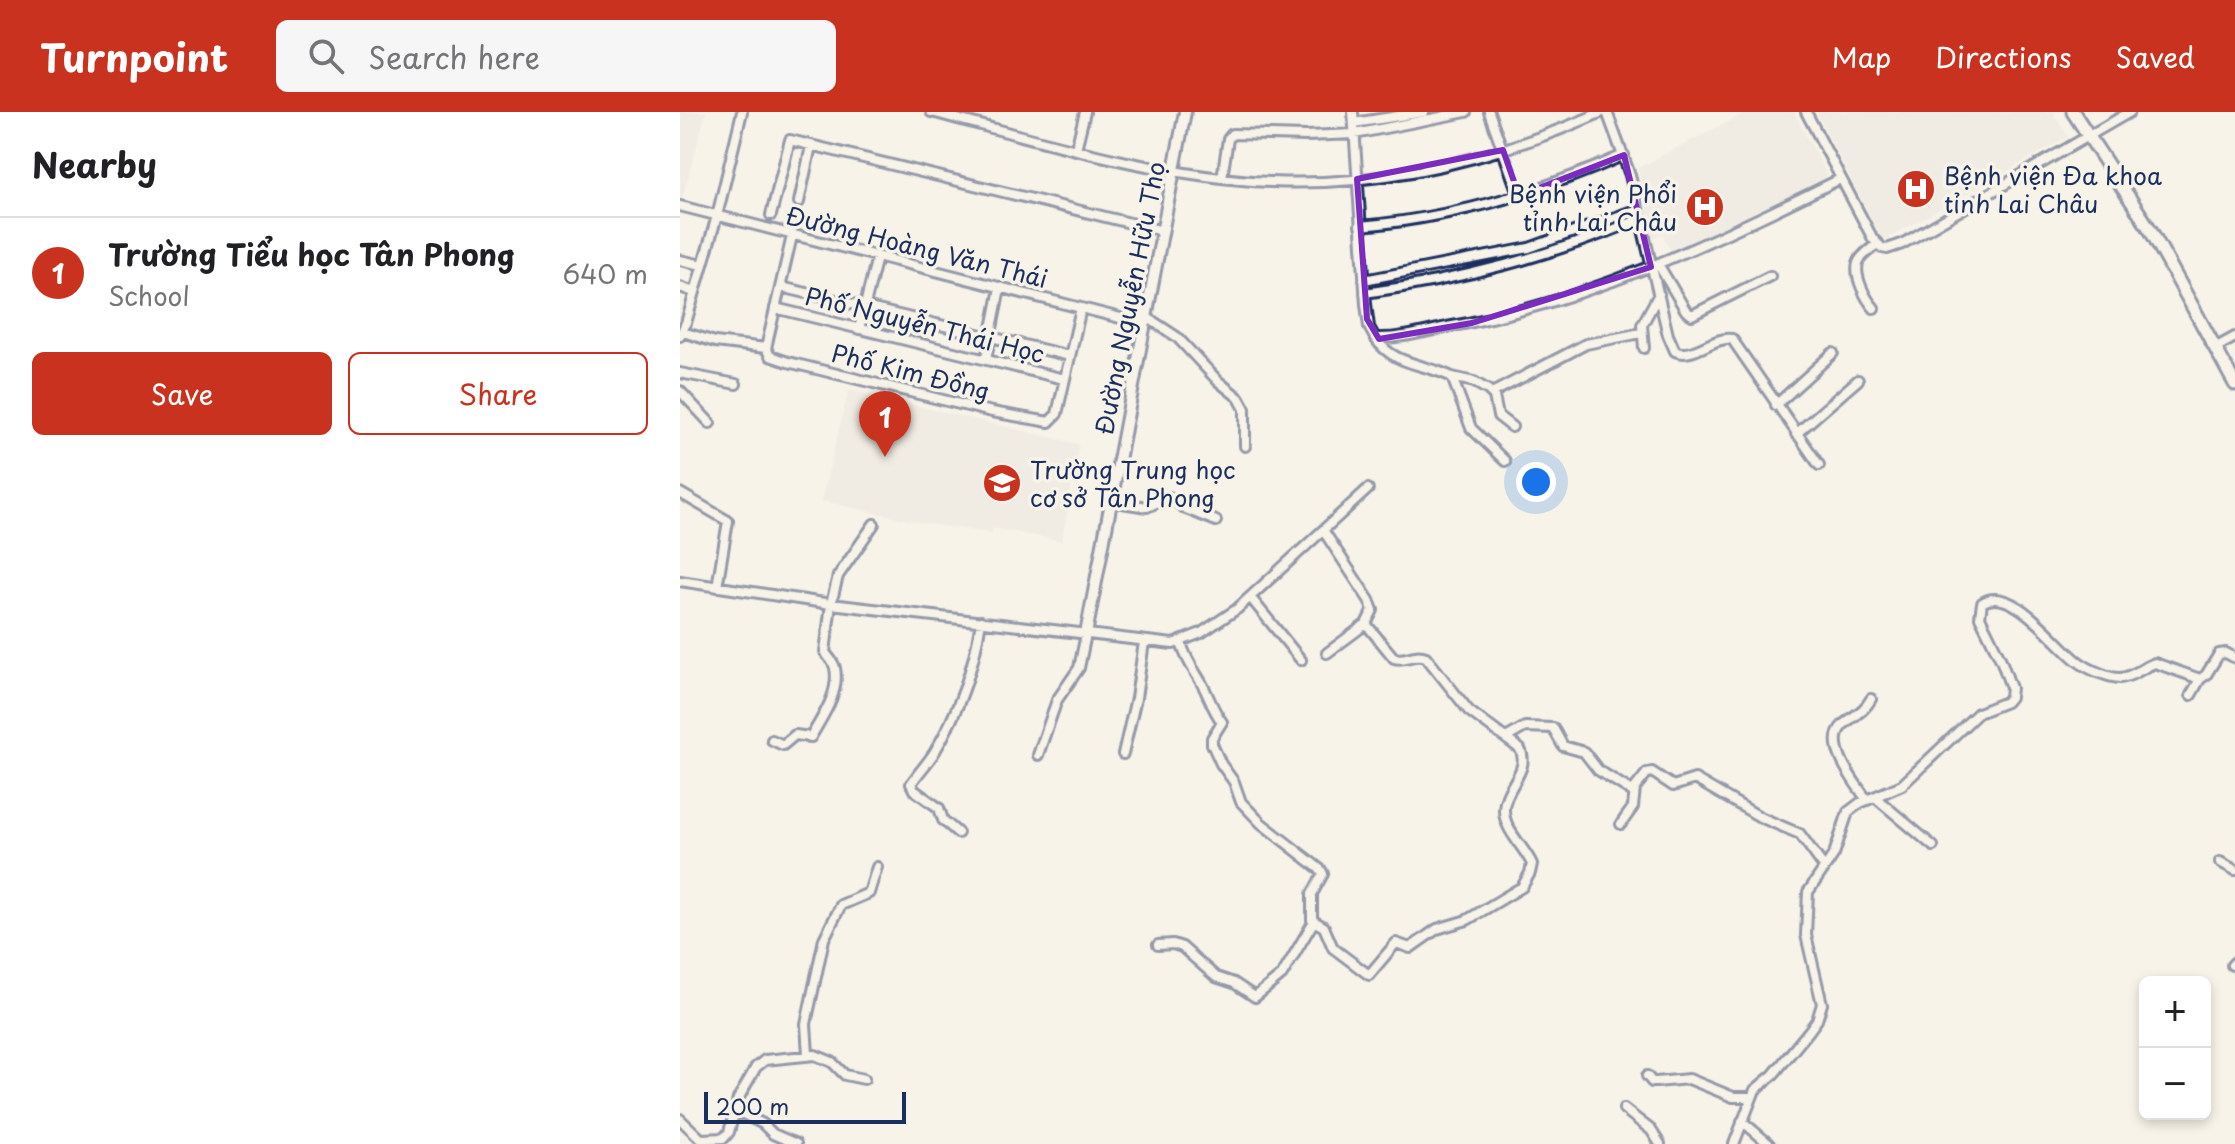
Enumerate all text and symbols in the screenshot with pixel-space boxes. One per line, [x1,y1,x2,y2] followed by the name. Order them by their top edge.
[276,20,836,92] search box
[40,28,228,85] text: Turnpoint
[304,34,348,78] icon: search
[368,34,540,79] text: Search here
[1832,35,1891,78] text: Map
[1935,35,2072,78] text: Directions
[2116,35,2195,78] text: Saved
[32,138,157,190] text: Nearby
[1944,157,2162,221] place label: Bệnh viện Đa khoa tỉnh Lai Châu
[1085,158,1173,438] street label: Đường Nguyễn Hữu Thọ
[1895,168,1937,210] hospital icon: Bệnh viện Đa khoa tỉnh Lai Châu
[1509,175,1677,239] place label: Bệnh viện Phổi tỉnh Lai Châu
[1684,186,1726,228] hospital icon: Bệnh viện Phổi tỉnh Lai Châu
[782,196,1052,296] street label: Đường Hoàng Văn Thái
[108,231,515,276] text: Trường Tiểu học Tân Phong
[52,254,64,293] text: 1
[562,254,648,293] text: 640 m
[108,276,190,315] text: School
[802,277,1048,371] street label: Phố Nguyễn Thái Học
[828,334,994,408] street label: Phố Kim Đồng
[32,352,332,435] button: Save
[348,352,648,435] button: Share
[859,391,911,457] pin: 1
[1030,451,1236,515] place label: Trường Trung học cơ sở Tân Phong
[981,462,1023,504] school or university icon: Trường Trung học cơ sở Tân Phong
[1516,462,1556,502] your location
[2139,976,2211,1120] map controls
[2139,976,2211,1048] button: +
[2139,1048,2211,1120] button: −
[704,1088,906,1124] scale bar
[716,1089,789,1122] text: 200 m

